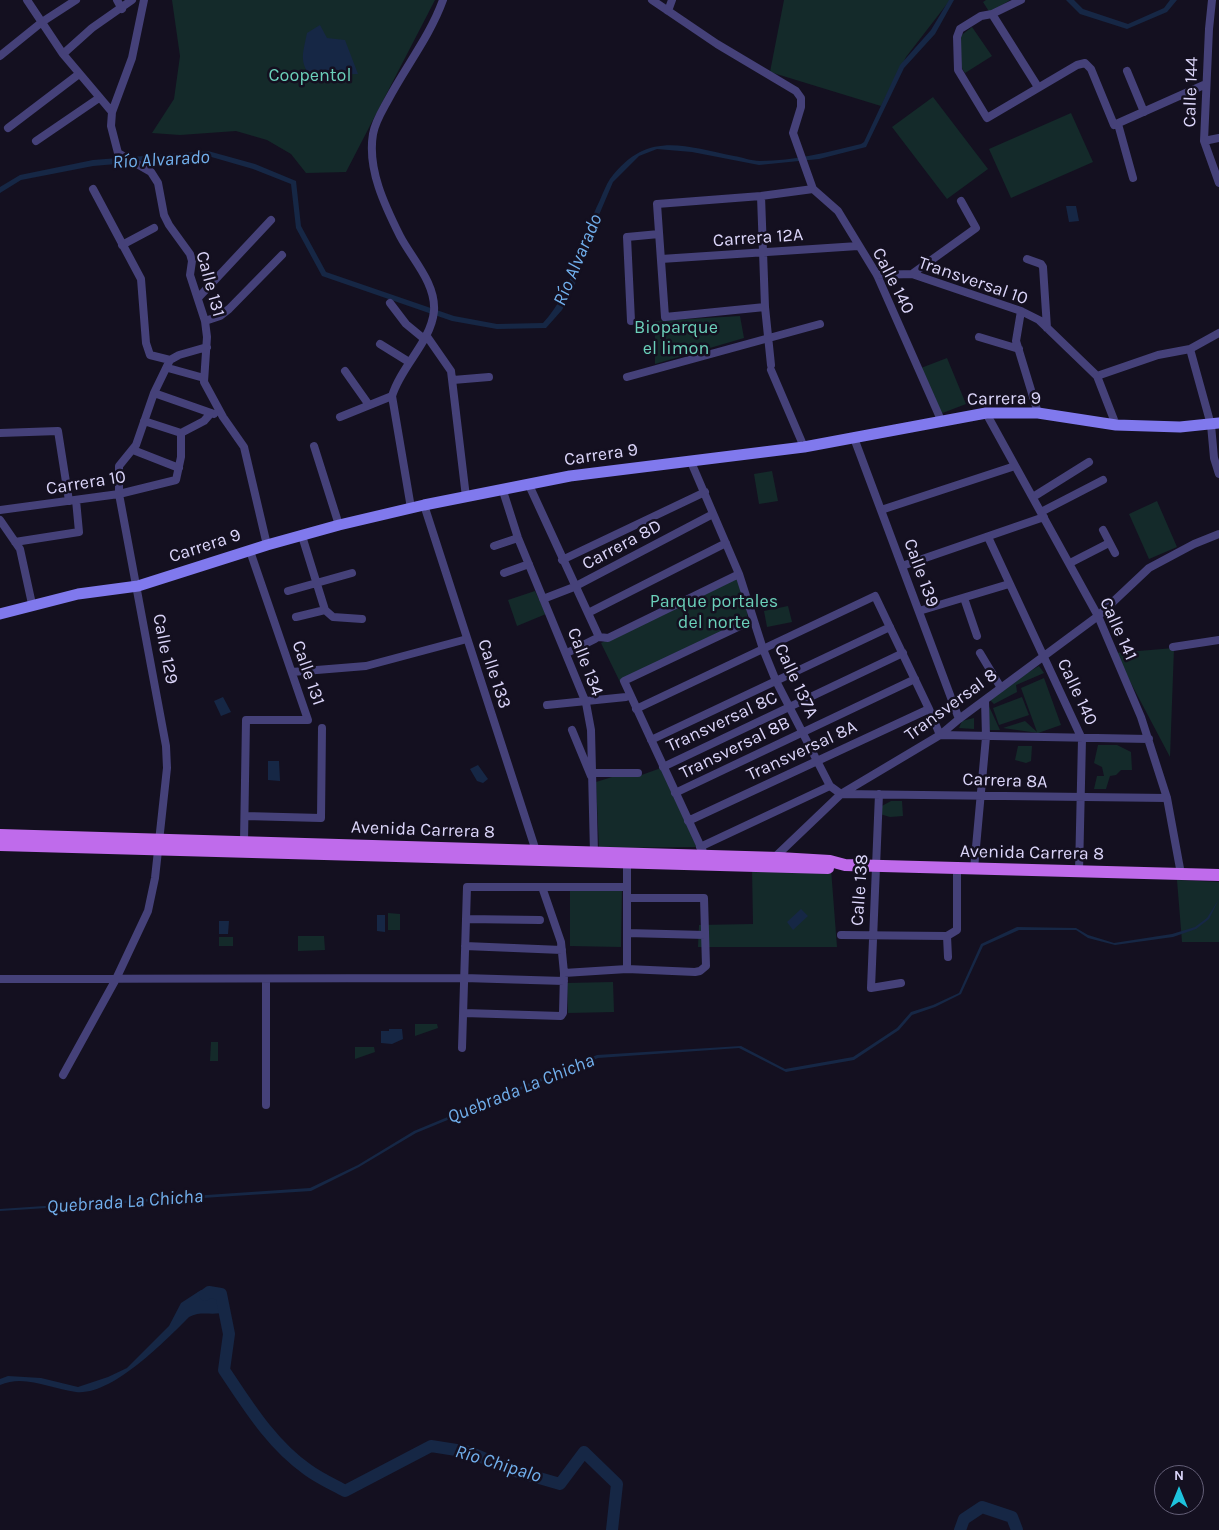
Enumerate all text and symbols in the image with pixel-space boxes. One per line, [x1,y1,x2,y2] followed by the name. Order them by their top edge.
[1179,56,1203,128] street label: Calle 144
[269,65,351,87] park label: Coopentol
[112,146,210,174] water label: Río Alvarado
[548,211,608,309] water label: Río Alvarado
[712,224,804,252] street label: Carrera 12A
[867,244,919,318] street label: Calle 140
[191,249,229,319] street label: Calle 131
[915,252,1031,310] street label: Transversal 10
[634,317,718,359] park label: Bioparque el limon
[967,388,1041,410] street label: Carrera 9
[563,439,639,471] street label: Carrera 9
[45,466,127,500] street label: Carrera 10
[579,515,665,575] street label: Carrera 8D
[166,524,244,568] street label: Carrera 9
[899,536,943,610] street label: Calle 139
[650,591,778,634] park label: Parque portales del norte
[1095,594,1141,664] street label: Calle 141
[148,612,182,686] street label: Calle 129
[562,625,608,699] street label: Calle 134
[473,637,515,711] street label: Calle 133
[287,638,329,708] street label: Calle 131
[769,640,823,722] street label: Calle 137A
[1052,655,1102,729] street label: Calle 140
[901,664,1001,746] street label: Transversal 8
[663,687,781,757] street label: Transversal 8C
[676,712,794,784] street label: Transversal 8B
[743,716,861,786] street label: Transversal 8A
[962,769,1048,793] street label: Carrera 8A
[351,817,495,843] street label: Avenida Carrera 8
[960,841,1104,865] street label: Avenida Carrera 8
[847,853,873,927] street label: Calle 138
[444,1049,598,1129] water label: Quebrada La Chicha
[46,1185,204,1219] water label: Quebrada La Chicha
[452,1440,544,1488] water label: Río Chipalo
[1154,1465,1204,1515] north arrow
[1174,1467,1184,1484] text: N

